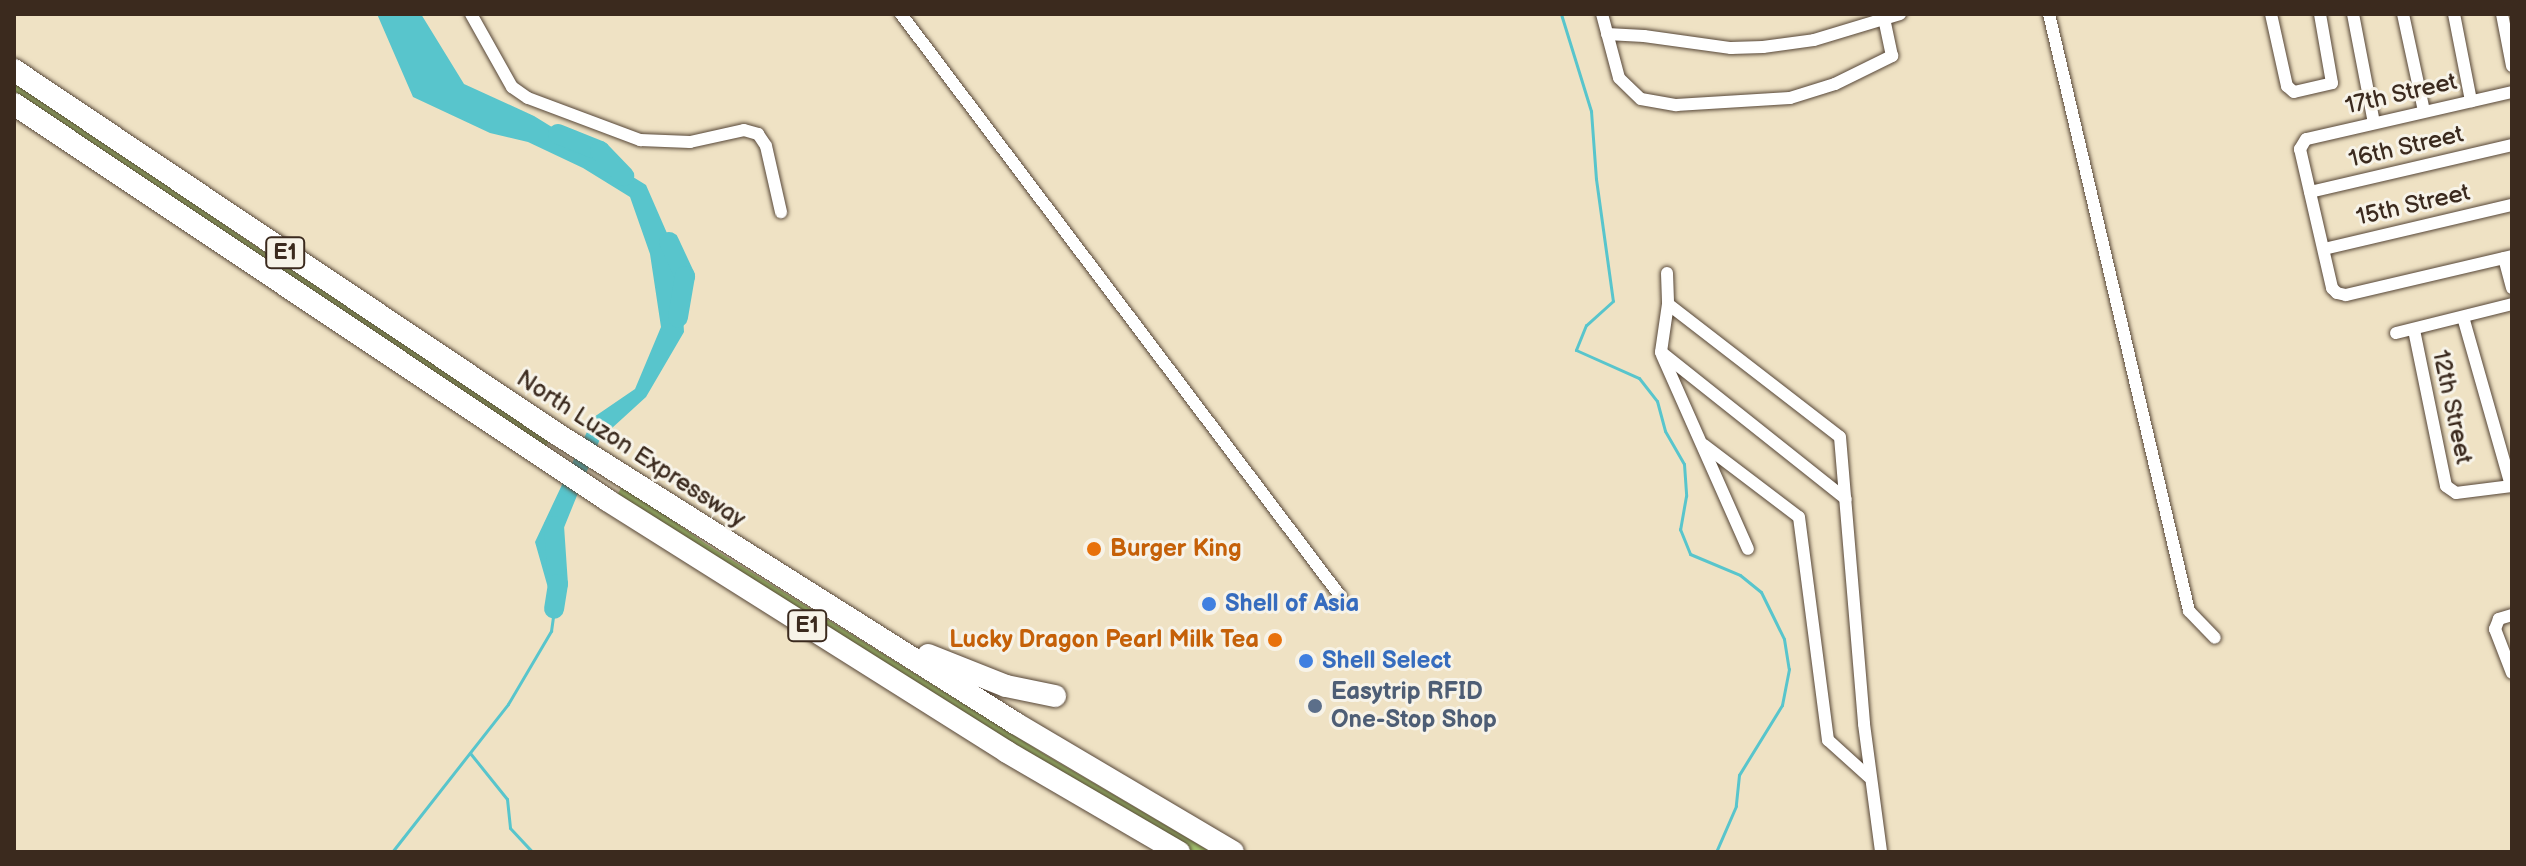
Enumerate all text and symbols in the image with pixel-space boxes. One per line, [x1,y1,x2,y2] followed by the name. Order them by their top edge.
[2342,67,2460,121] street label: 17th Street
[2346,120,2466,174] street label: 16th Street
[2353,178,2473,232] street label: 15th Street
[265,235,305,271] road number: E1
[2426,347,2478,467] street label: 12th Street
[511,364,751,534] street label: North Luzon Expressway
[1110,535,1242,563] place label: Burger King
[1085,540,1103,558] marker: Burger King
[1225,590,1359,618] place label: Shell of Asia
[1200,595,1218,613] marker: Shell of Asia
[787,608,827,644] road number: E1
[949,626,1259,654] place label: Lucky Dragon Pearl Milk Tea
[1266,631,1284,649] marker: Lucky Dragon Pearl Milk Tea
[1322,647,1451,675] place label: Shell Select
[1297,652,1315,670] marker: Shell Select
[1331,678,1497,734] place label: Easytrip RFID One-Stop Shop
[1306,697,1324,715] marker: Easytrip RFID One-Stop Shop

